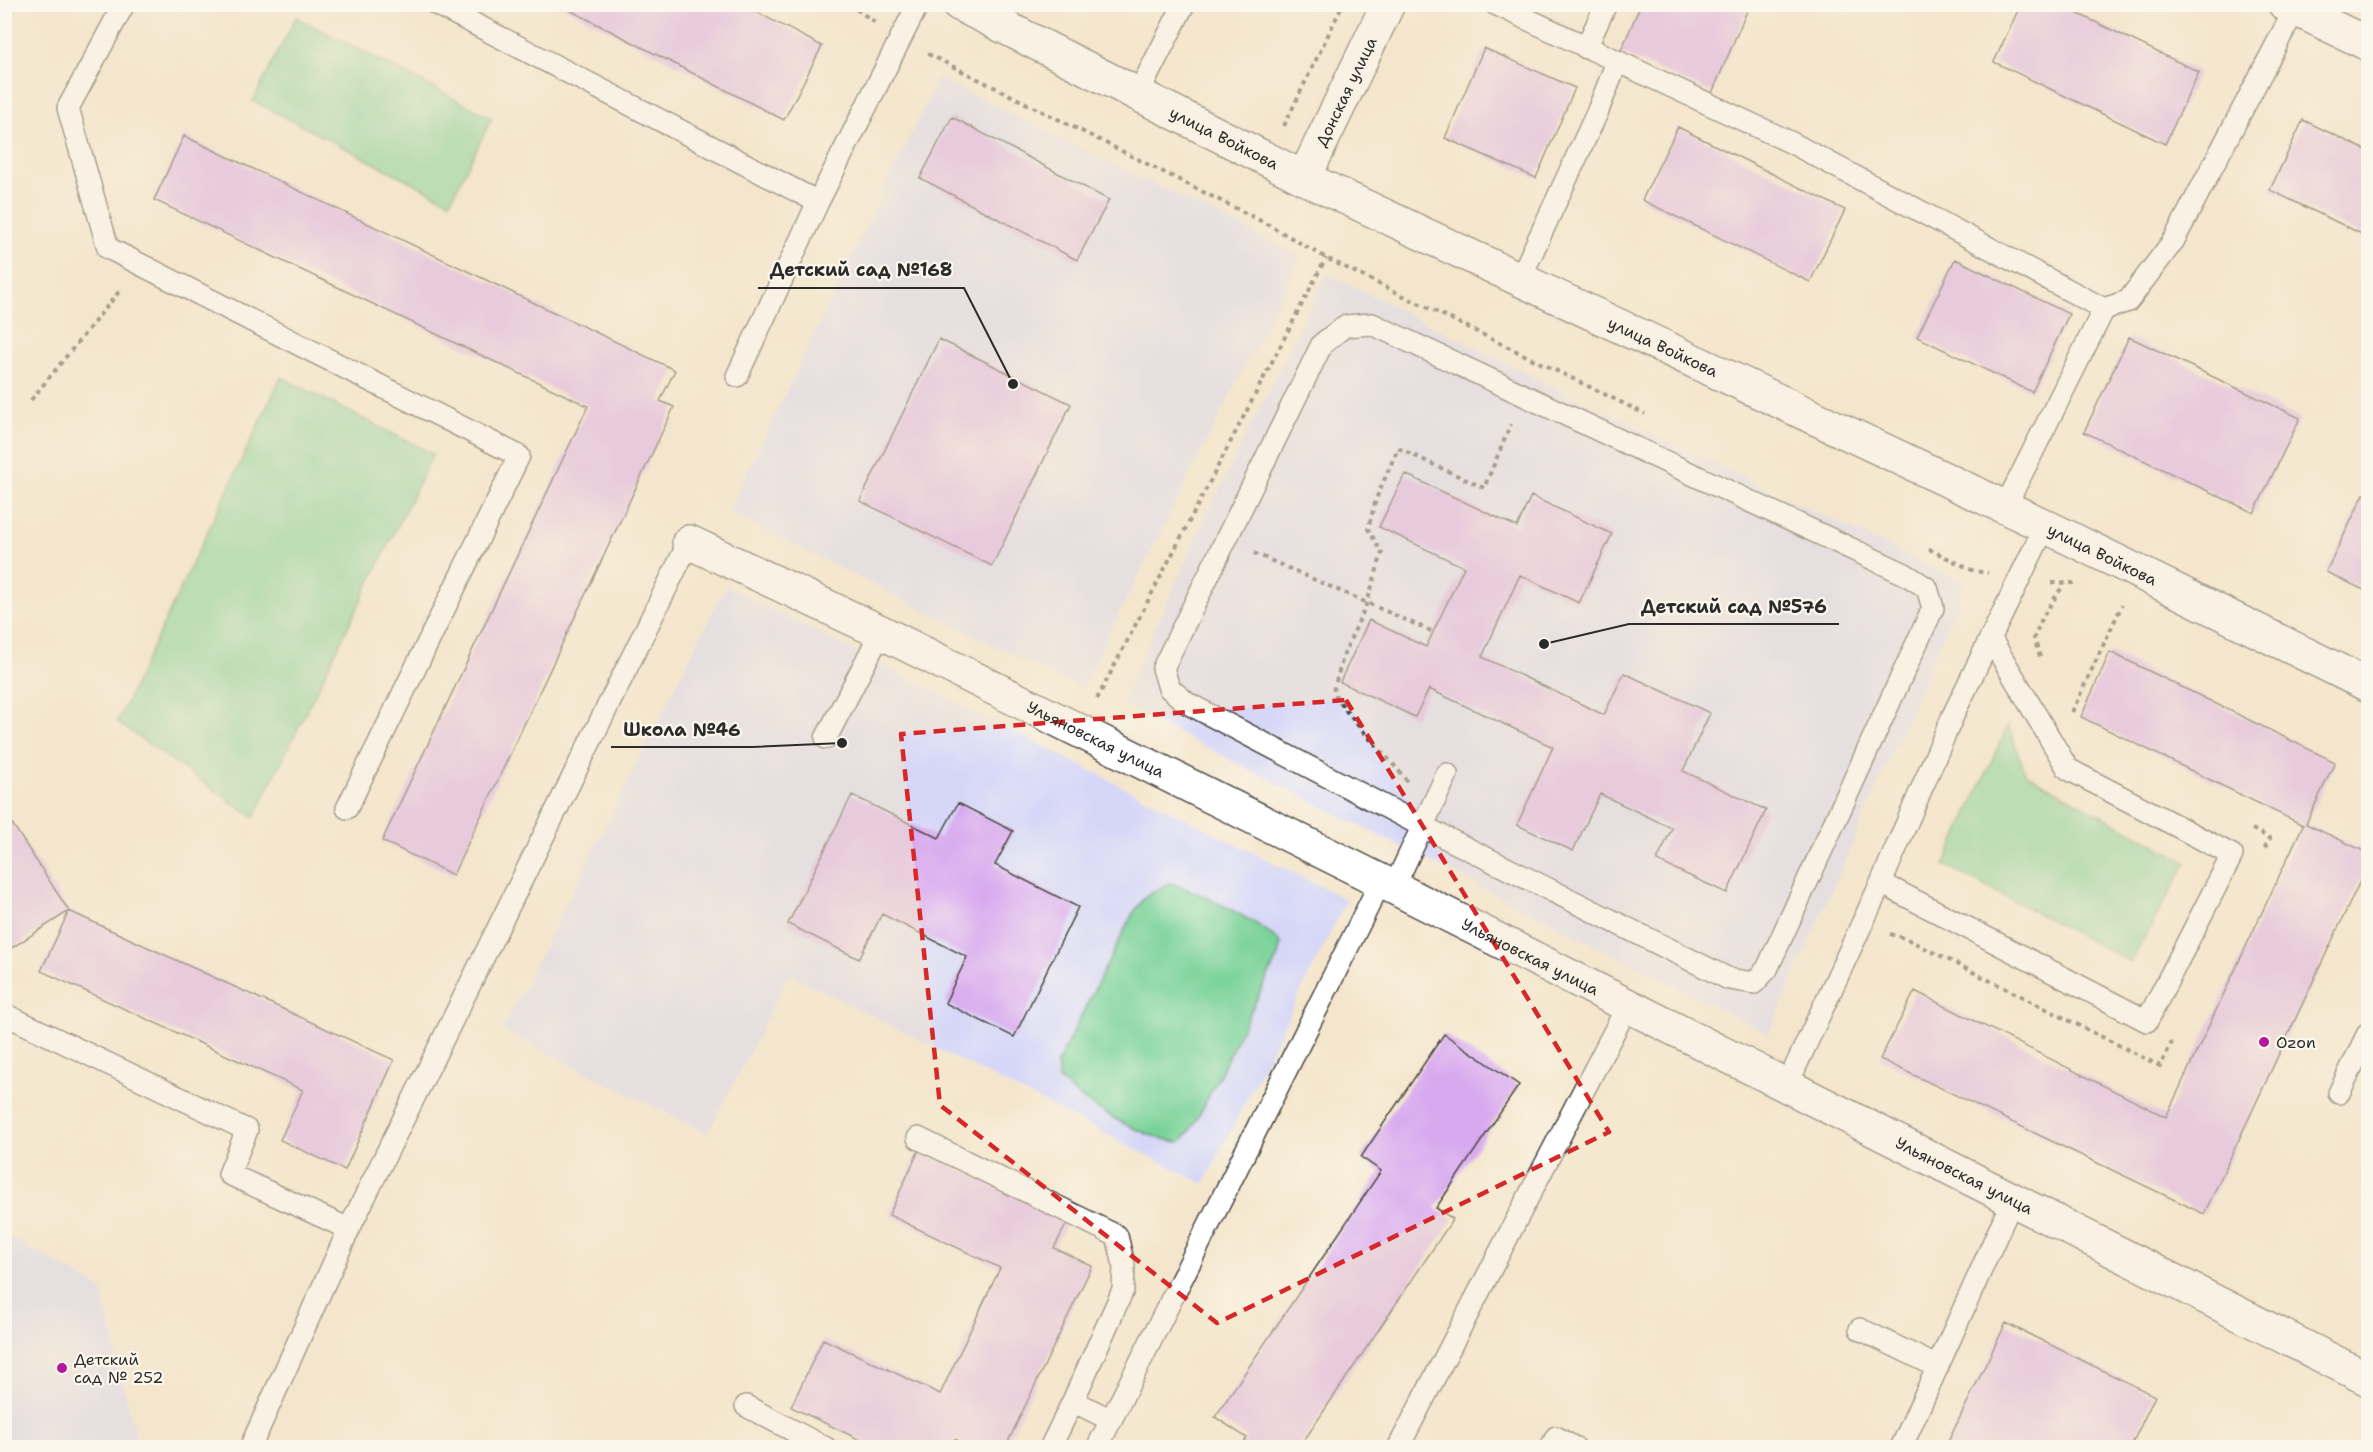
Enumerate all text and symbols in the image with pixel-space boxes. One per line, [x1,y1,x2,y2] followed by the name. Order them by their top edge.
[1311,33,1382,150] street label: Донская улица
[1166,102,1282,174] street label: улица Войкова
[758,252,964,288] callout: Детский сад №168
[770,258,952,282] text: Детский сад №168
[1604,312,1721,382] street label: улица Войкова
[2044,519,2160,591] street label: улица Войкова
[1629,588,1839,624] callout: Детский сад №576
[1641,595,1827,619] text: Детский сад №576
[1023,696,1168,783] street label: Ульяновская улица
[611,711,753,747] callout: Школа №46
[623,718,741,742] text: Школа №46
[1458,913,1602,1000] street label: Ульяновская улица
[2276,1032,2316,1053] place label: Ozon
[2257,1035,2271,1049] marker: Ozon
[1892,1132,2036,1219] street label: Ульяновская улица
[74,1349,164,1388] place label: Детский сад № 252
[55,1361,69,1375] marker: Детский сад № 252

